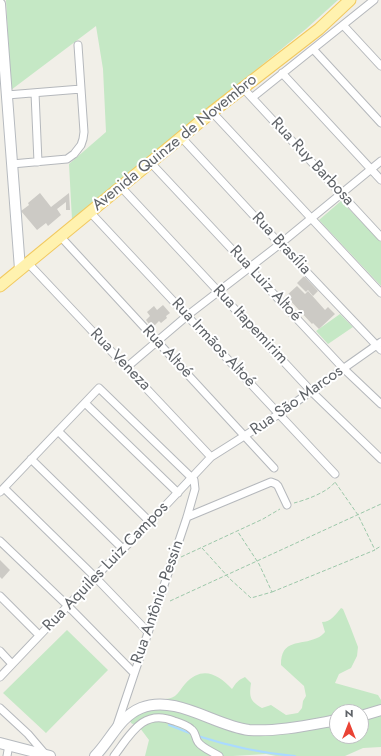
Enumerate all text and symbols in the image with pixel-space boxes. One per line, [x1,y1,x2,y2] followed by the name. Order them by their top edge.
[89,71,261,215] street label: Avenida Quinze de Novembro
[266,114,358,210] street label: Rua Ruy Barbosa
[247,209,315,279] street label: Rua Brasília
[225,242,305,326] street label: Rua Luiz Altoé
[208,281,292,369] street label: Rua Itapemirim
[167,295,259,391] street label: Rua Irmãos Altoé
[138,322,196,382] street label: Rua Altoé
[86,325,154,395] street label: Rua Veneza
[247,362,347,440] street label: Rua São Marcos
[39,498,173,636] street label: Rua Aquiles Luiz Campos
[128,538,188,666] street label: Rua Antônio Pessin
[329,704,369,744] north arrow
[345,705,353,721] text: N

